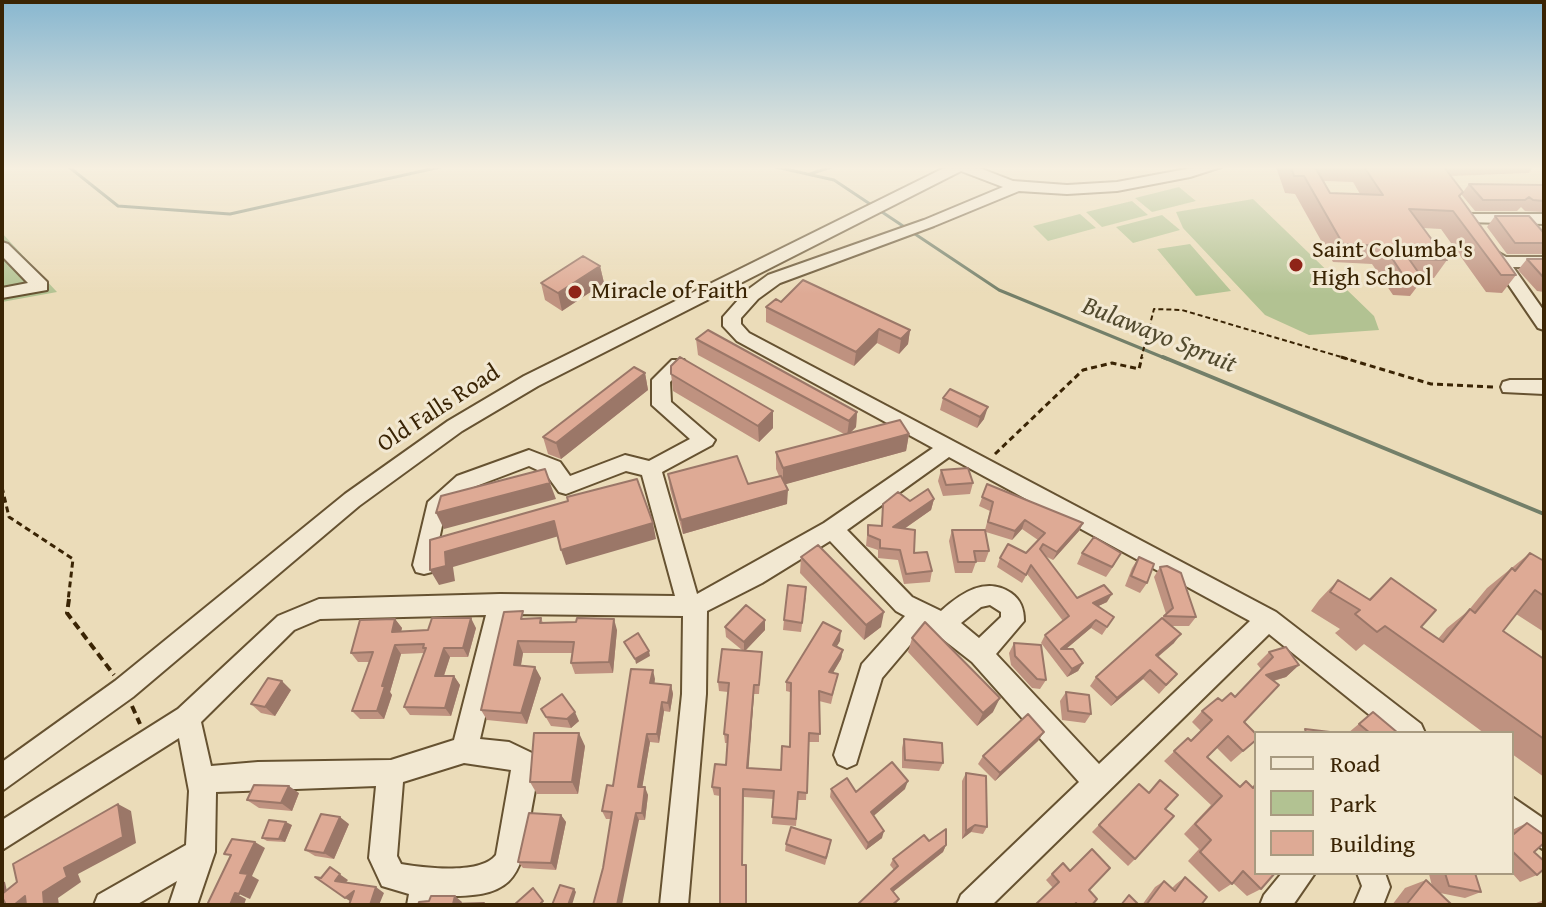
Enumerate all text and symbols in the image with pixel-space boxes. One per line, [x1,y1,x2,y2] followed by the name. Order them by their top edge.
[1312,237,1473,293] place label: Saint Columba's High School
[1287,256,1305,274] marker: Saint Columba's High School
[591,278,748,306] place label: Miracle of Faith
[566,283,584,301] marker: Miracle of Faith
[1077,291,1241,381] water label: Bulawayo Spruit
[372,359,506,459] street label: Old Falls Road
[1254,731,1514,875] legend
[1330,746,1380,781] text: Road
[1330,786,1376,821] text: Park
[1330,826,1415,861] text: Building

